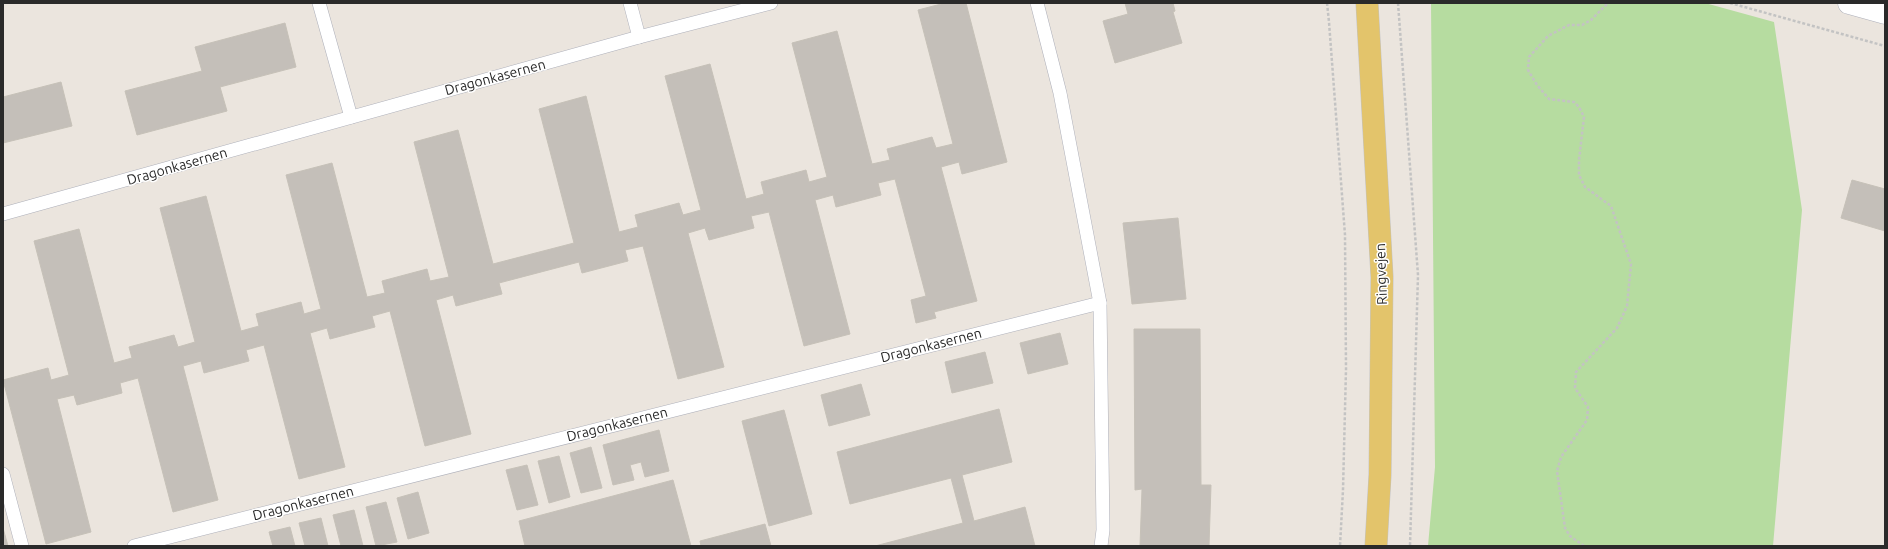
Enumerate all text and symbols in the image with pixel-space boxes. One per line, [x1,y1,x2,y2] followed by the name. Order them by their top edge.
[443,56,547,98] street label: Dragonkasernen
[125,144,229,188] street label: Dragonkasernen
[1372,243,1390,305] street label: Ringvejen
[879,325,983,365] street label: Dragonkasernen
[565,404,669,444] street label: Dragonkasernen
[251,483,355,523] street label: Dragonkasernen

